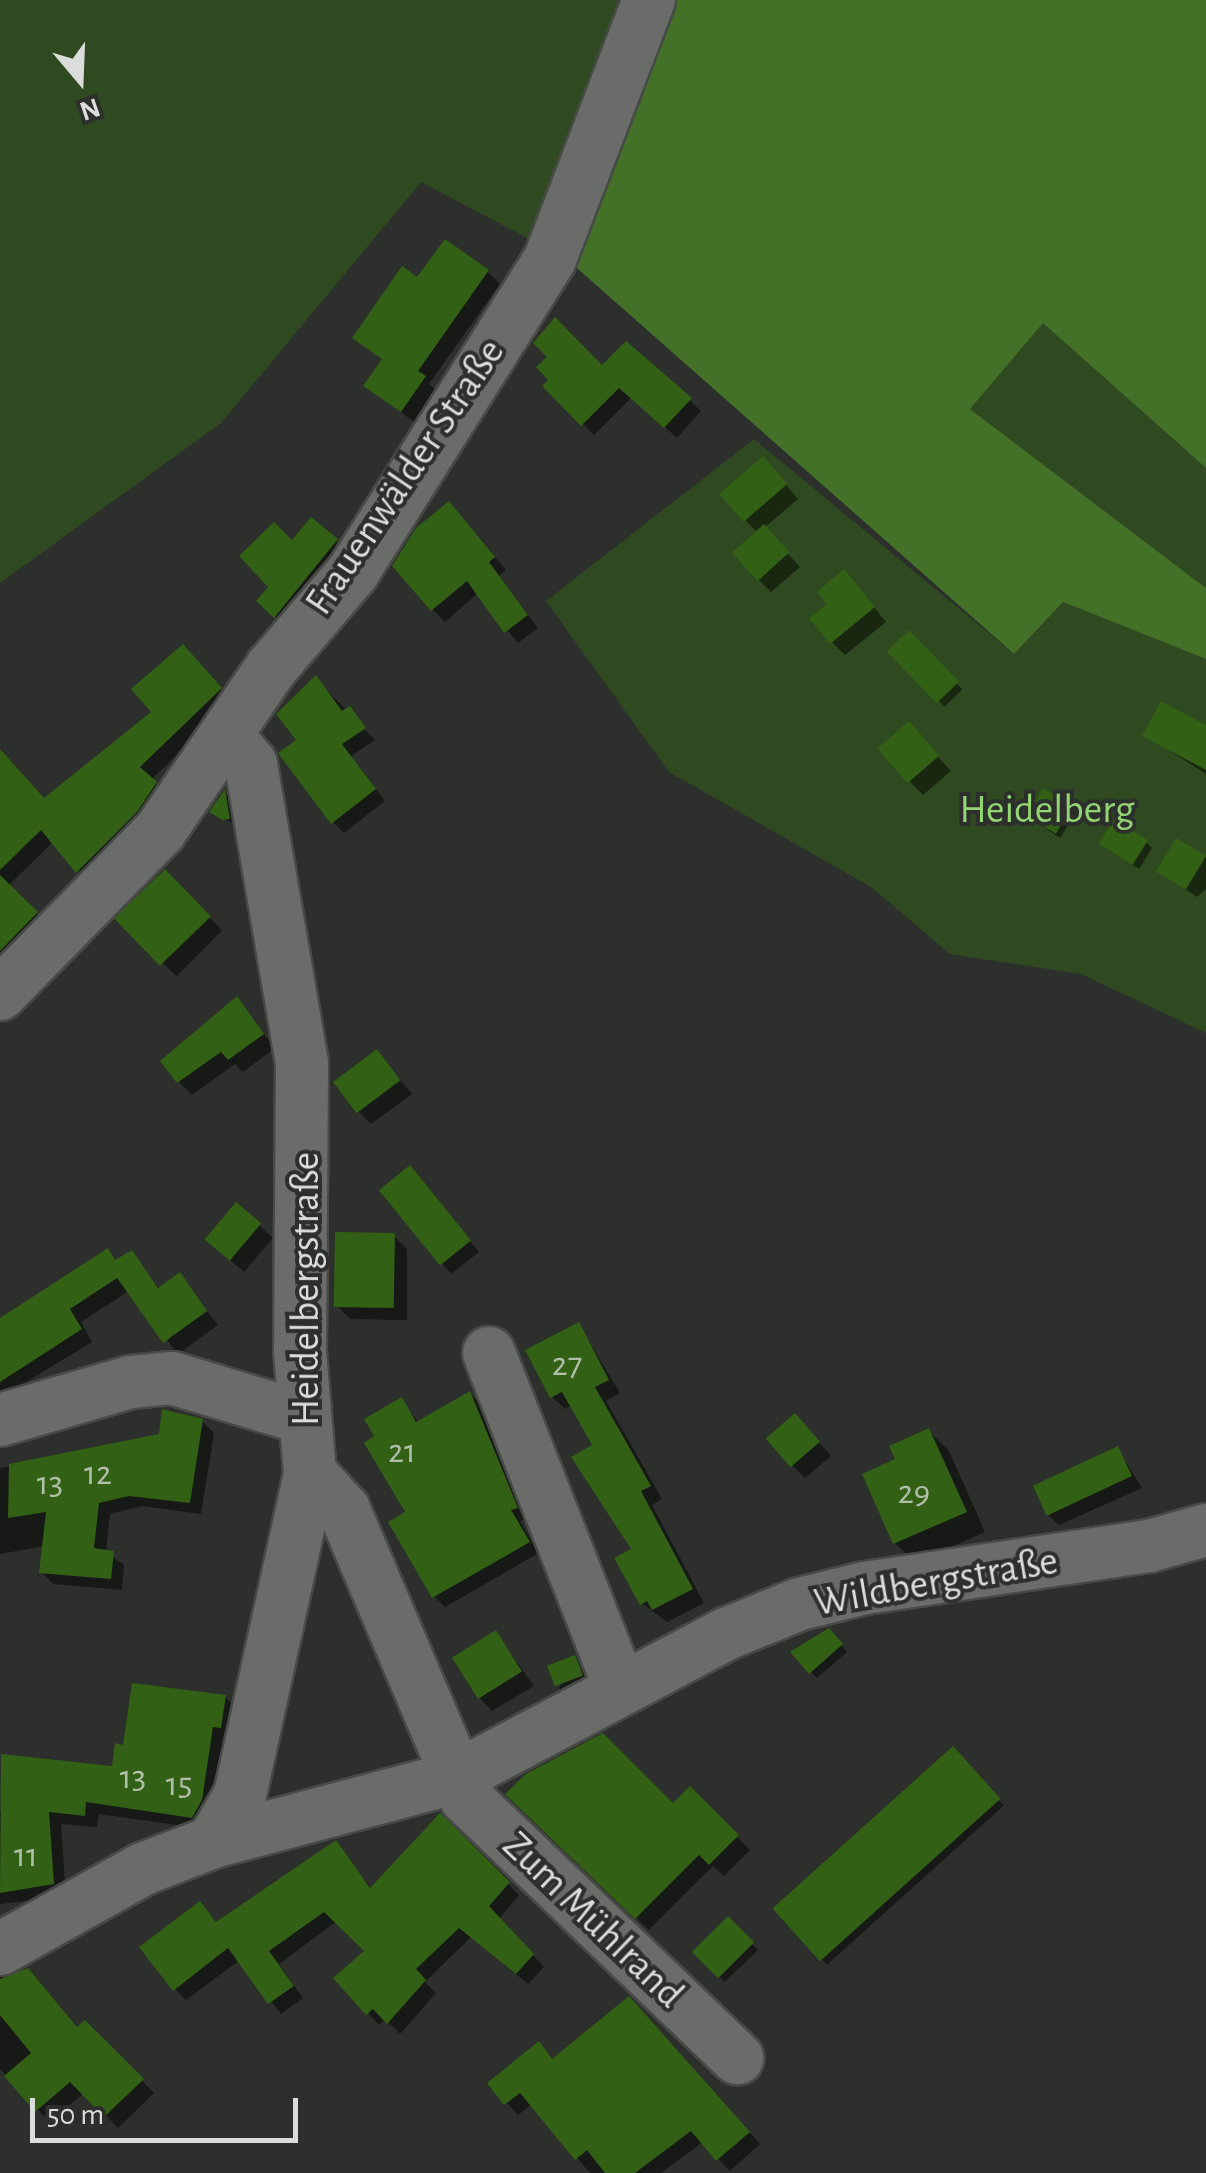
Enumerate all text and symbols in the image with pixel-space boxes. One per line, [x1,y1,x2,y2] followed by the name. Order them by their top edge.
[30,30,130,130] north arrow
[76,92,104,125] text: N
[295,330,515,624] street label: Frauenwälder Straße
[959,786,1135,834] park label: Heidelberg
[282,1152,330,1426] street label: Heidelbergstraße
[552,1344,582,1386] house number: 27
[388,1431,416,1473] house number: 21
[84,1453,112,1495] house number: 12
[37,1463,63,1505] house number: 13
[898,1472,930,1514] house number: 29
[810,1537,1062,1627] street label: Wildbergstraße
[120,1757,146,1799] house number: 13
[166,1764,192,1806] house number: 15
[493,1822,693,2018] street label: Zum Mühlrand
[14,1835,38,1877] house number: 11
[35,2078,302,2140] scale bar
[47,2100,104,2130] text: 50 m

